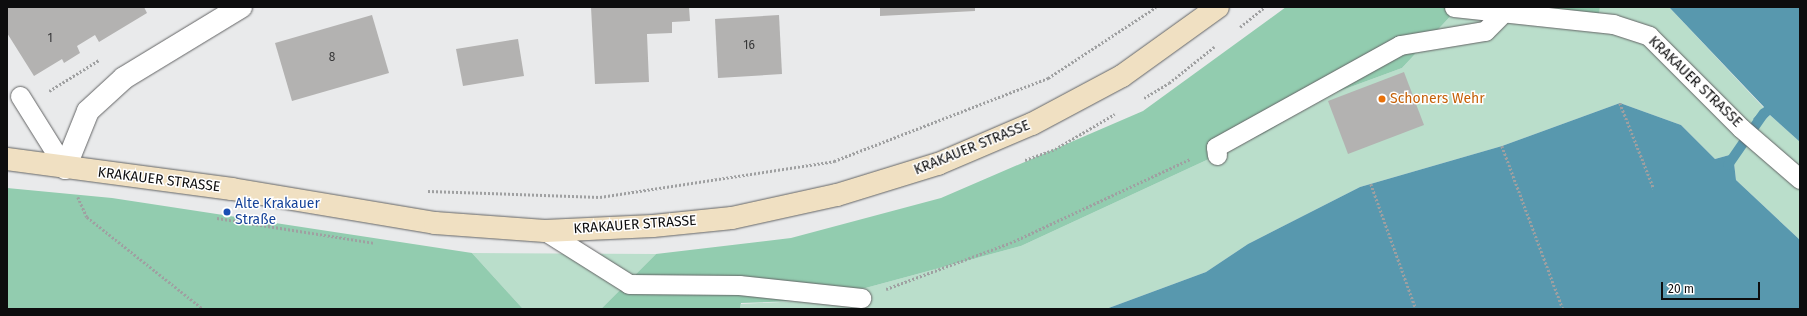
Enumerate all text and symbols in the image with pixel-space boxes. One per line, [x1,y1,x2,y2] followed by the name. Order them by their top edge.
[47,32,53,46] house number: 1
[1645,33,1745,131] street label: KRAKAUER STRASSE
[743,39,755,53] house number: 16
[329,51,335,65] house number: 8
[1390,91,1485,107] place label: Schoners Wehr
[1377,94,1387,104] marker: Schoners Wehr
[912,117,1032,179] street label: KRAKAUER STRASSE
[97,164,221,196] street label: KRAKAUER STRASSE
[235,196,320,228] place label: Alte Krakauer Straße
[222,207,232,217] marker: Alte Krakauer Straße
[573,212,697,238] street label: KRAKAUER STRASSE
[1663,274,1762,300] scale bar
[1668,282,1694,296] text: 20 m

